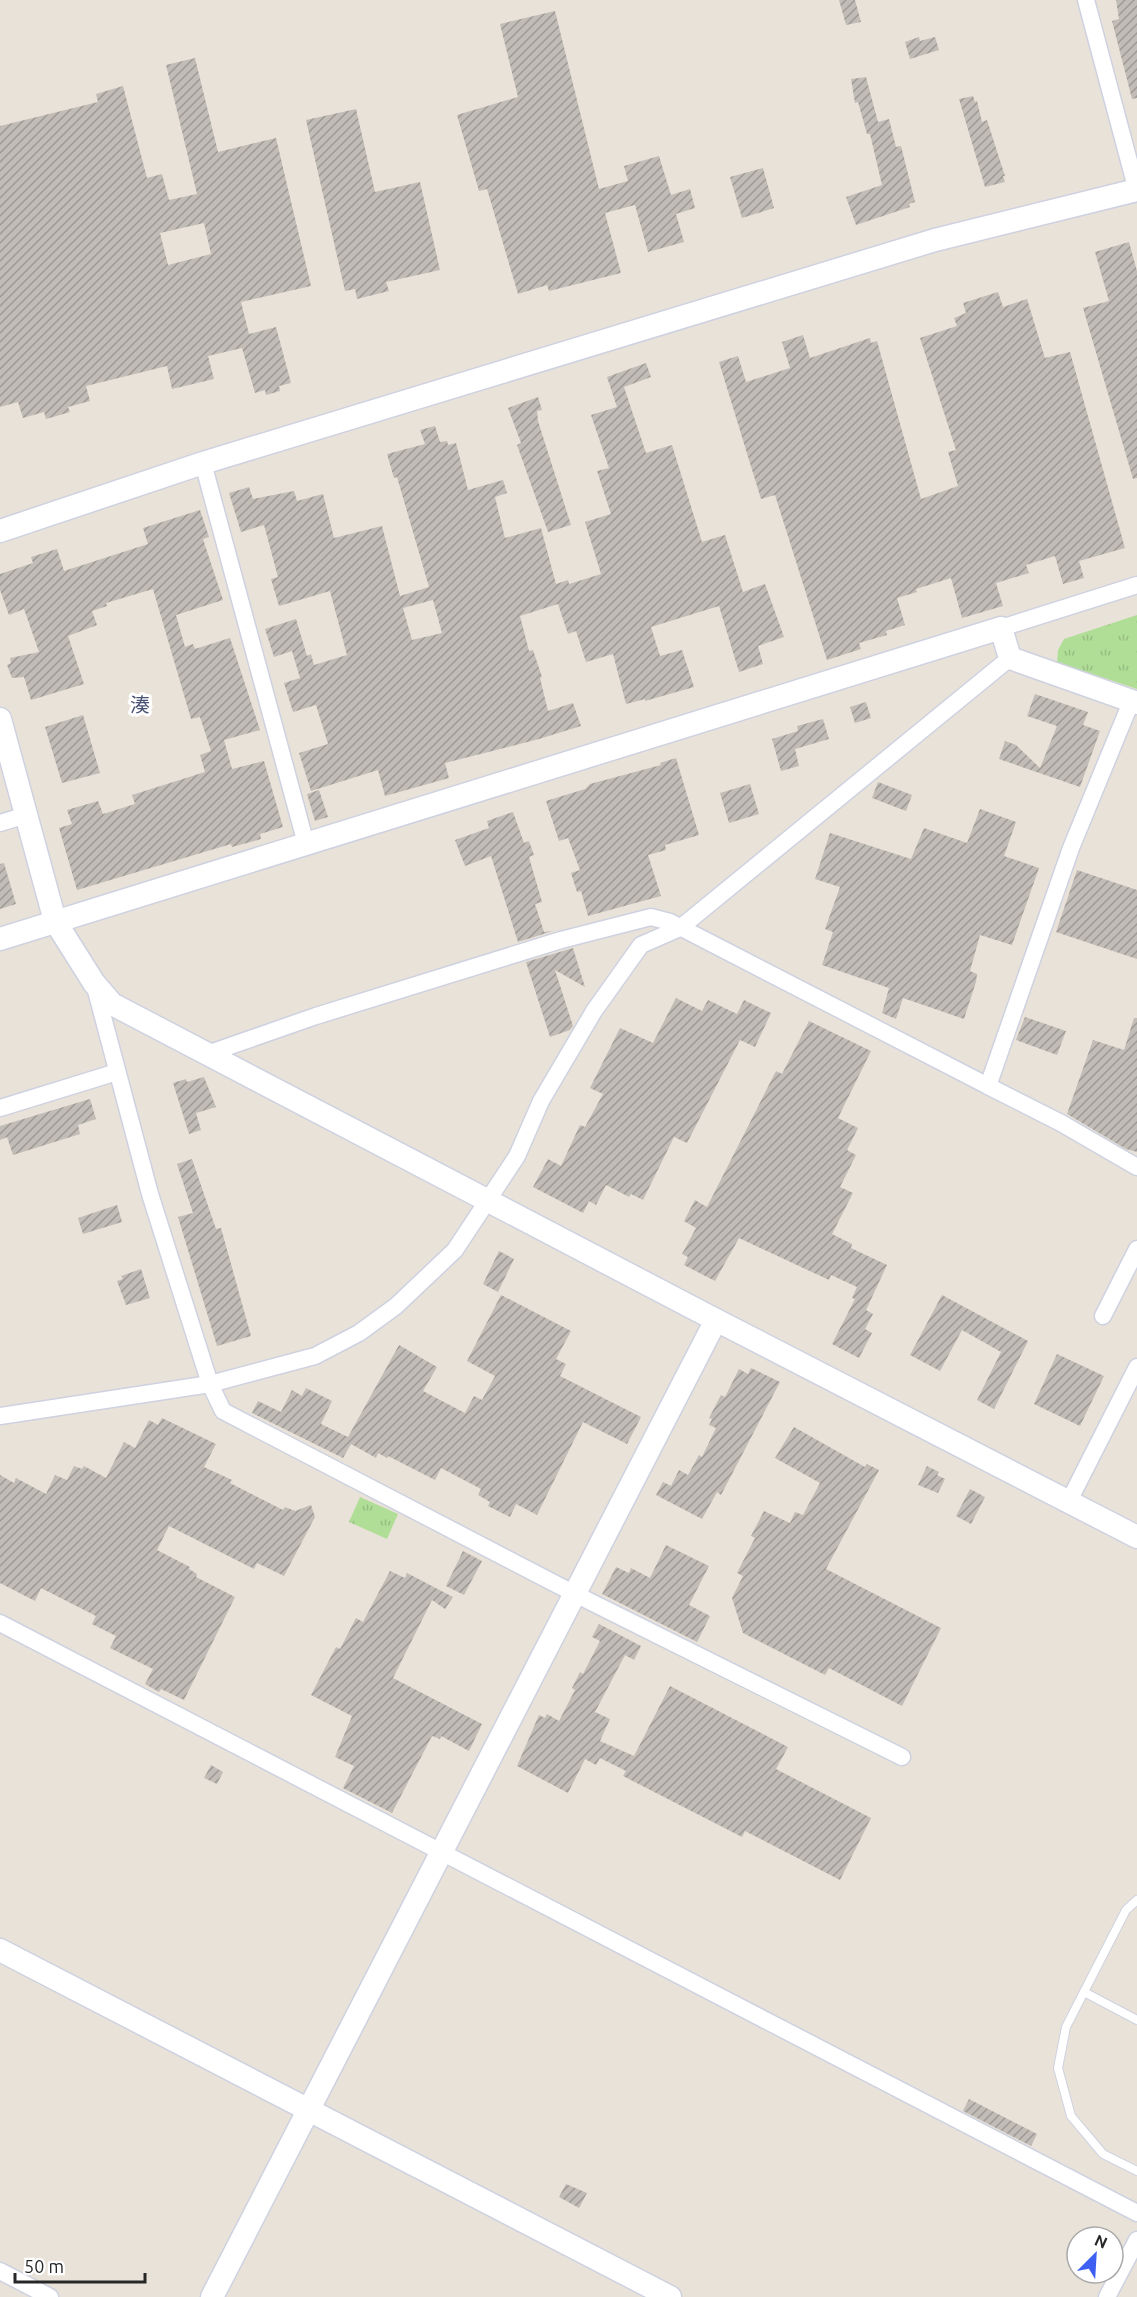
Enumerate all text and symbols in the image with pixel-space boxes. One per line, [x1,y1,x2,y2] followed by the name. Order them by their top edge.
[130,693,150,716] district label: 湊
[1065,2225,1125,2285] north arrow
[1092,2231,1110,2252] text: N
[15,2246,146,2284] scale bar
[24,2256,64,2276] text: 50 m

